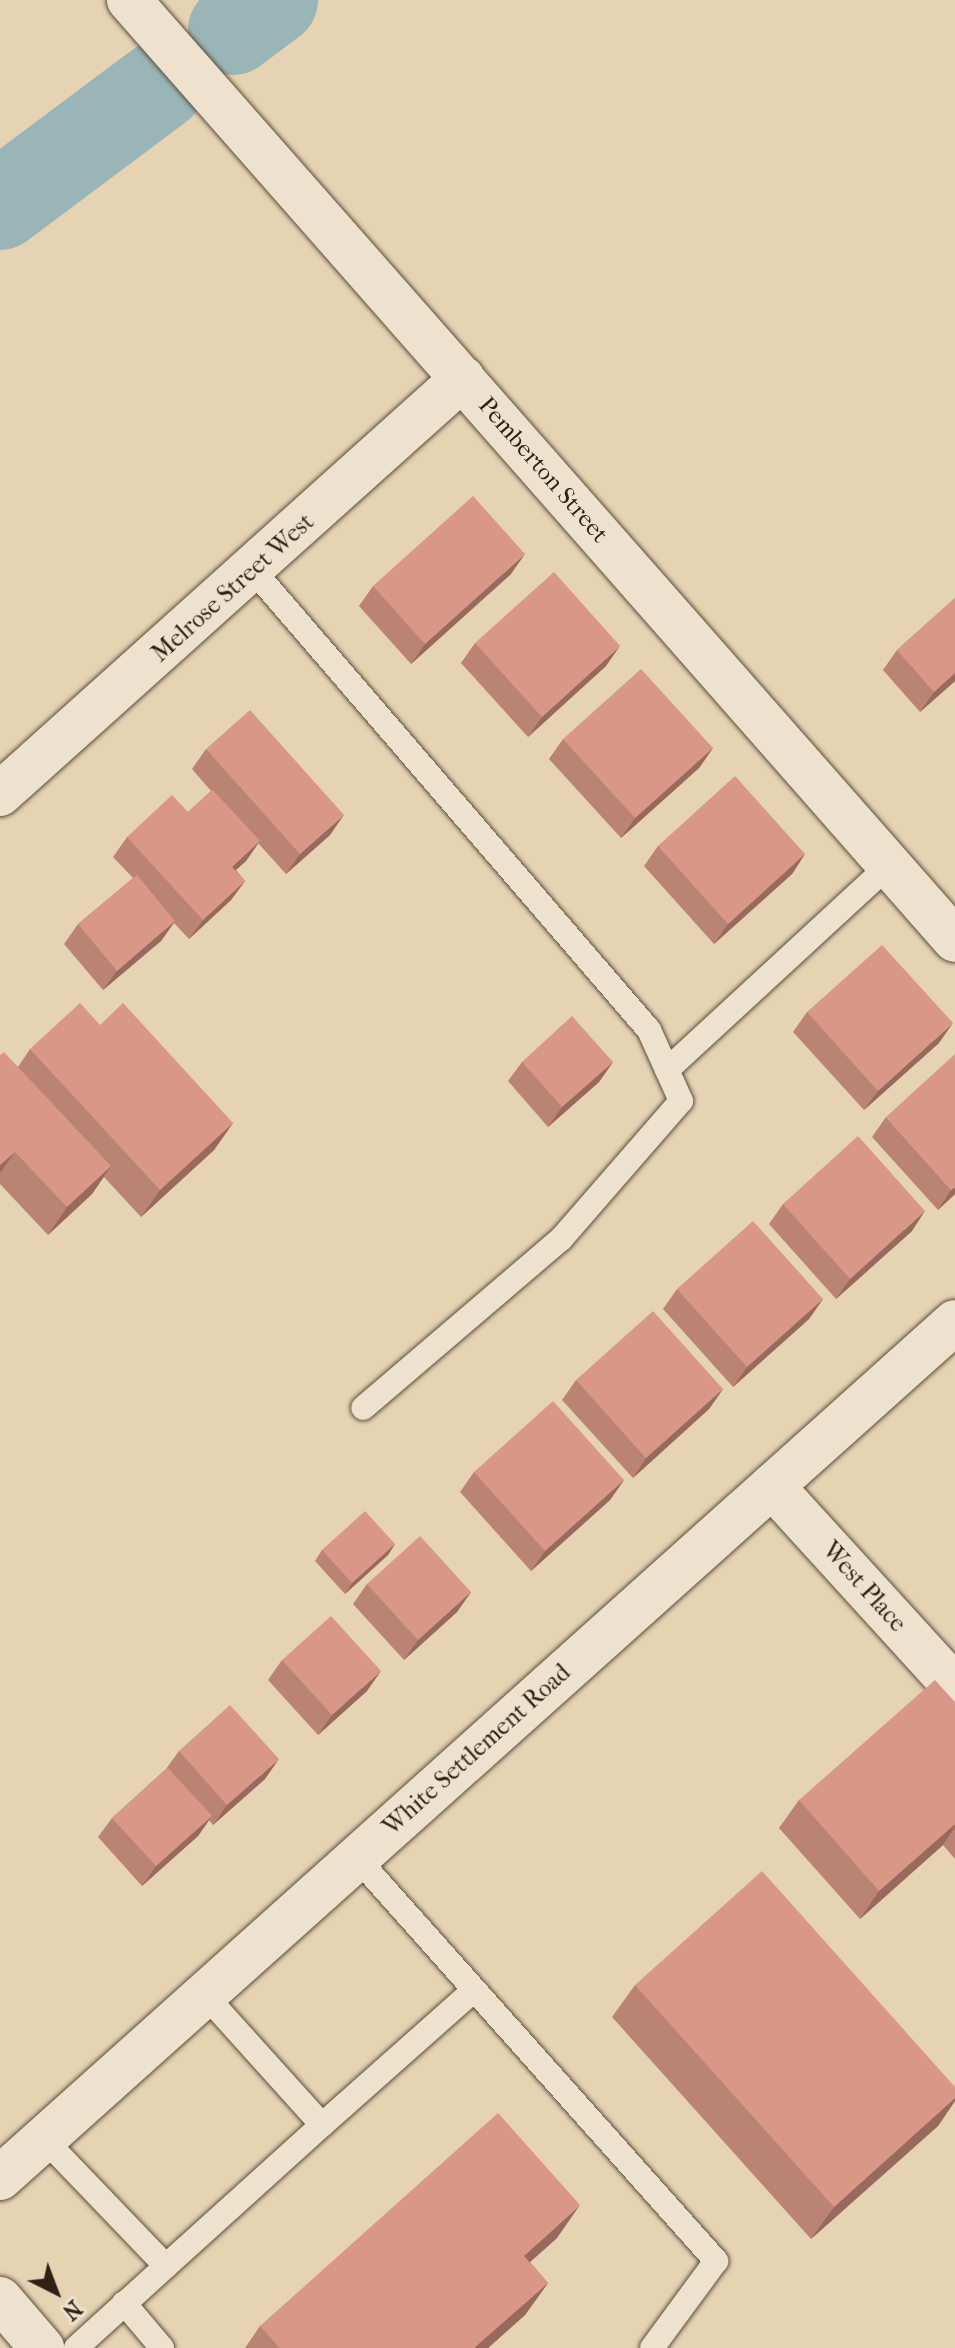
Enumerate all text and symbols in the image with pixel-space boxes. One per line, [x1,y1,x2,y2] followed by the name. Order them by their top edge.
[472,391,614,549] street label: Pemberton Street
[146,508,320,668] street label: Melrose Street West
[816,1536,912,1638] street label: West Place
[377,1658,577,1842] street label: White Settlement Road
[16,2252,96,2332] north arrow
[57,2295,87,2325] text: N

